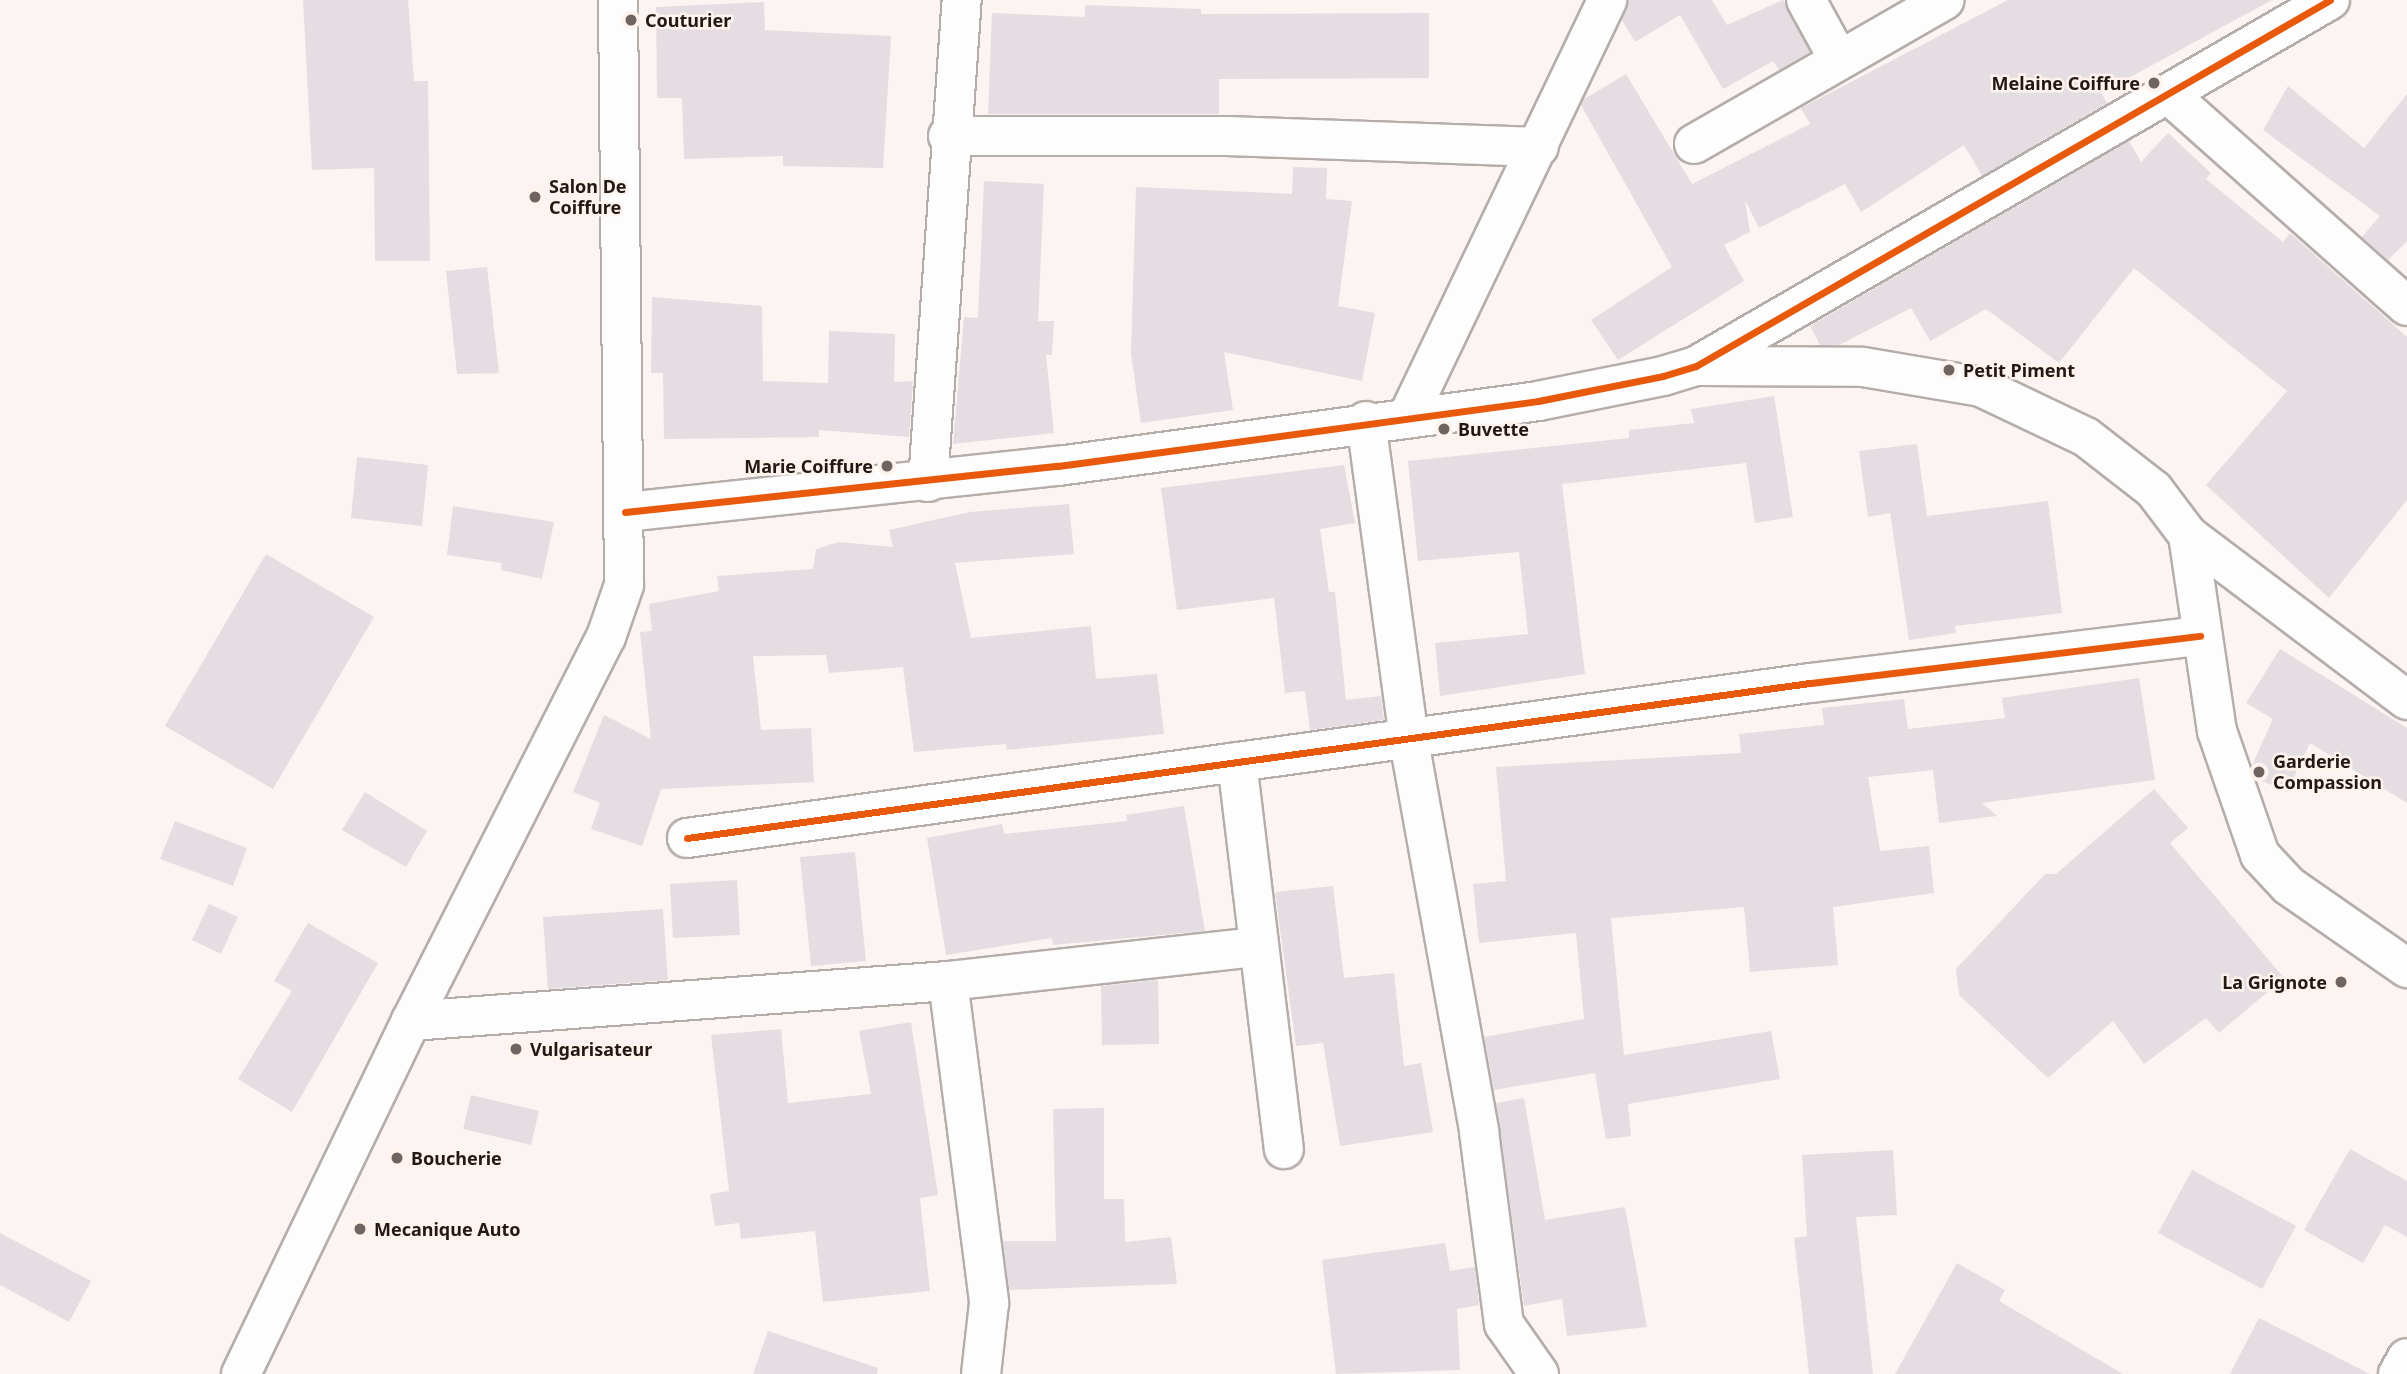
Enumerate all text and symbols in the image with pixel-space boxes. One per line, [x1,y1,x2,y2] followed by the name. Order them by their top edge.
[645,9,731,31] place label: Couturier
[623,12,639,28] marker: Couturier
[1991,72,2140,94] place label: Melaine Coiffure
[2146,75,2162,91] marker: Melaine Coiffure
[549,176,627,218] place label: Salon De Coiffure
[527,189,543,205] marker: Salon De Coiffure
[1963,359,2075,381] place label: Petit Piment
[1941,362,1957,378] marker: Petit Piment
[1458,418,1529,440] place label: Buvette
[1436,421,1452,437] marker: Buvette
[744,455,873,477] place label: Marie Coiffure
[879,458,895,474] marker: Marie Coiffure
[2273,751,2382,794] place label: Garderie Compassion
[2251,764,2267,780] marker: Garderie Compassion
[2222,971,2327,993] place label: La Grignote
[2333,974,2349,990] marker: La Grignote
[530,1038,652,1060] place label: Vulgarisateur
[508,1041,524,1057] marker: Vulgarisateur
[411,1147,502,1169] place label: Boucherie
[389,1150,405,1166] marker: Boucherie
[374,1218,521,1240] place label: Mecanique Auto
[352,1221,368,1237] marker: Mecanique Auto

